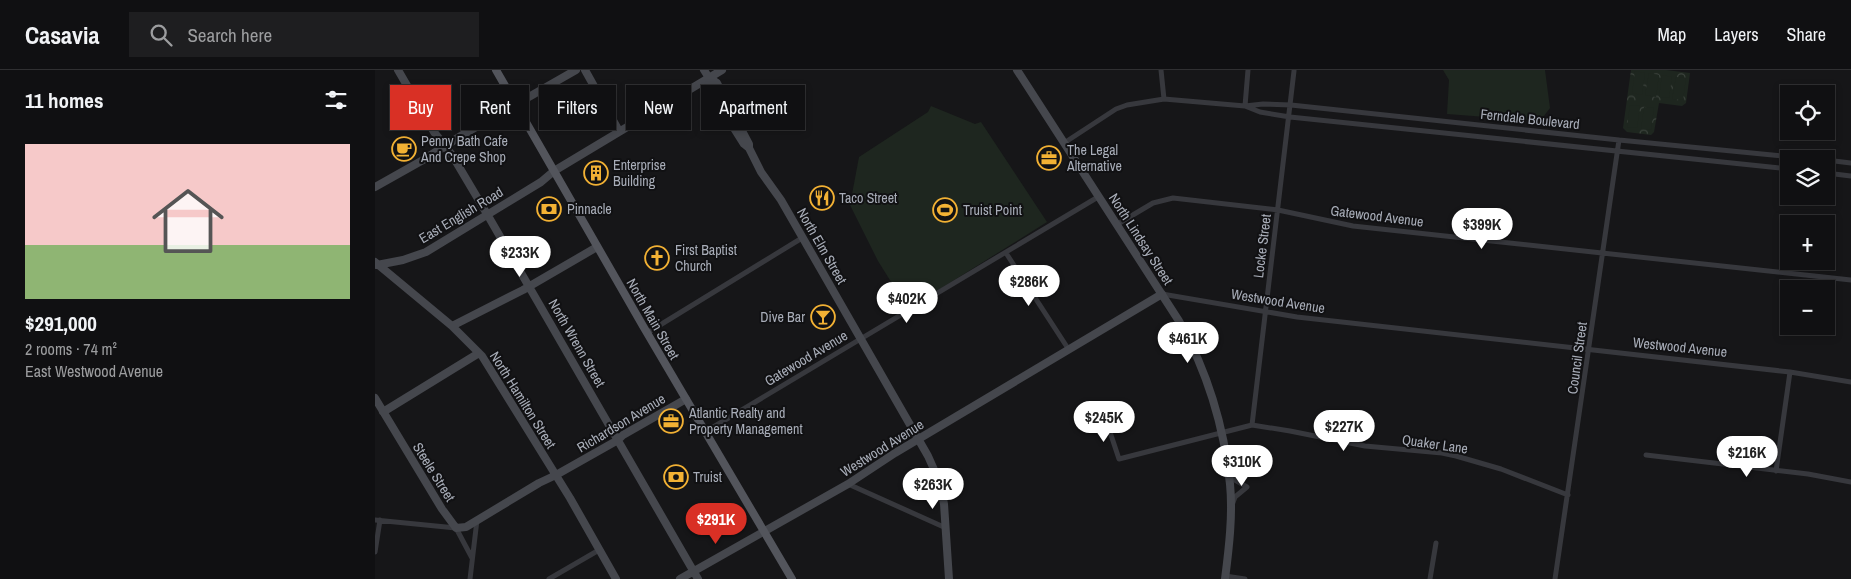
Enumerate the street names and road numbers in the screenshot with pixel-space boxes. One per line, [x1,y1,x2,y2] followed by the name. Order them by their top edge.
[1480,105,1580,133] street label: Ferndale Boulevard
[416,183,506,247] street label: East English Road
[1105,190,1177,288] street label: North Lindsay Street
[1329,201,1425,231] street label: Gatewood Avenue
[793,205,851,287] street label: North Elm Street
[1249,213,1275,279] street label: Locke Street
[623,275,683,363] street label: North Main Street
[1230,285,1326,317] street label: Westwood Avenue
[545,296,609,390] street label: North Wrenn Street
[1563,321,1591,395] street label: Council Street
[761,326,851,390] street label: Gatewood Avenue
[1632,333,1728,361] street label: Westwood Avenue
[486,348,560,452] street label: North Hamilton Street
[573,390,669,456] street label: Richardson Avenue
[837,415,927,481] street label: Westwood Avenue
[1401,430,1469,458] street label: Quaker Lane
[409,439,459,505] street label: Steele Street

